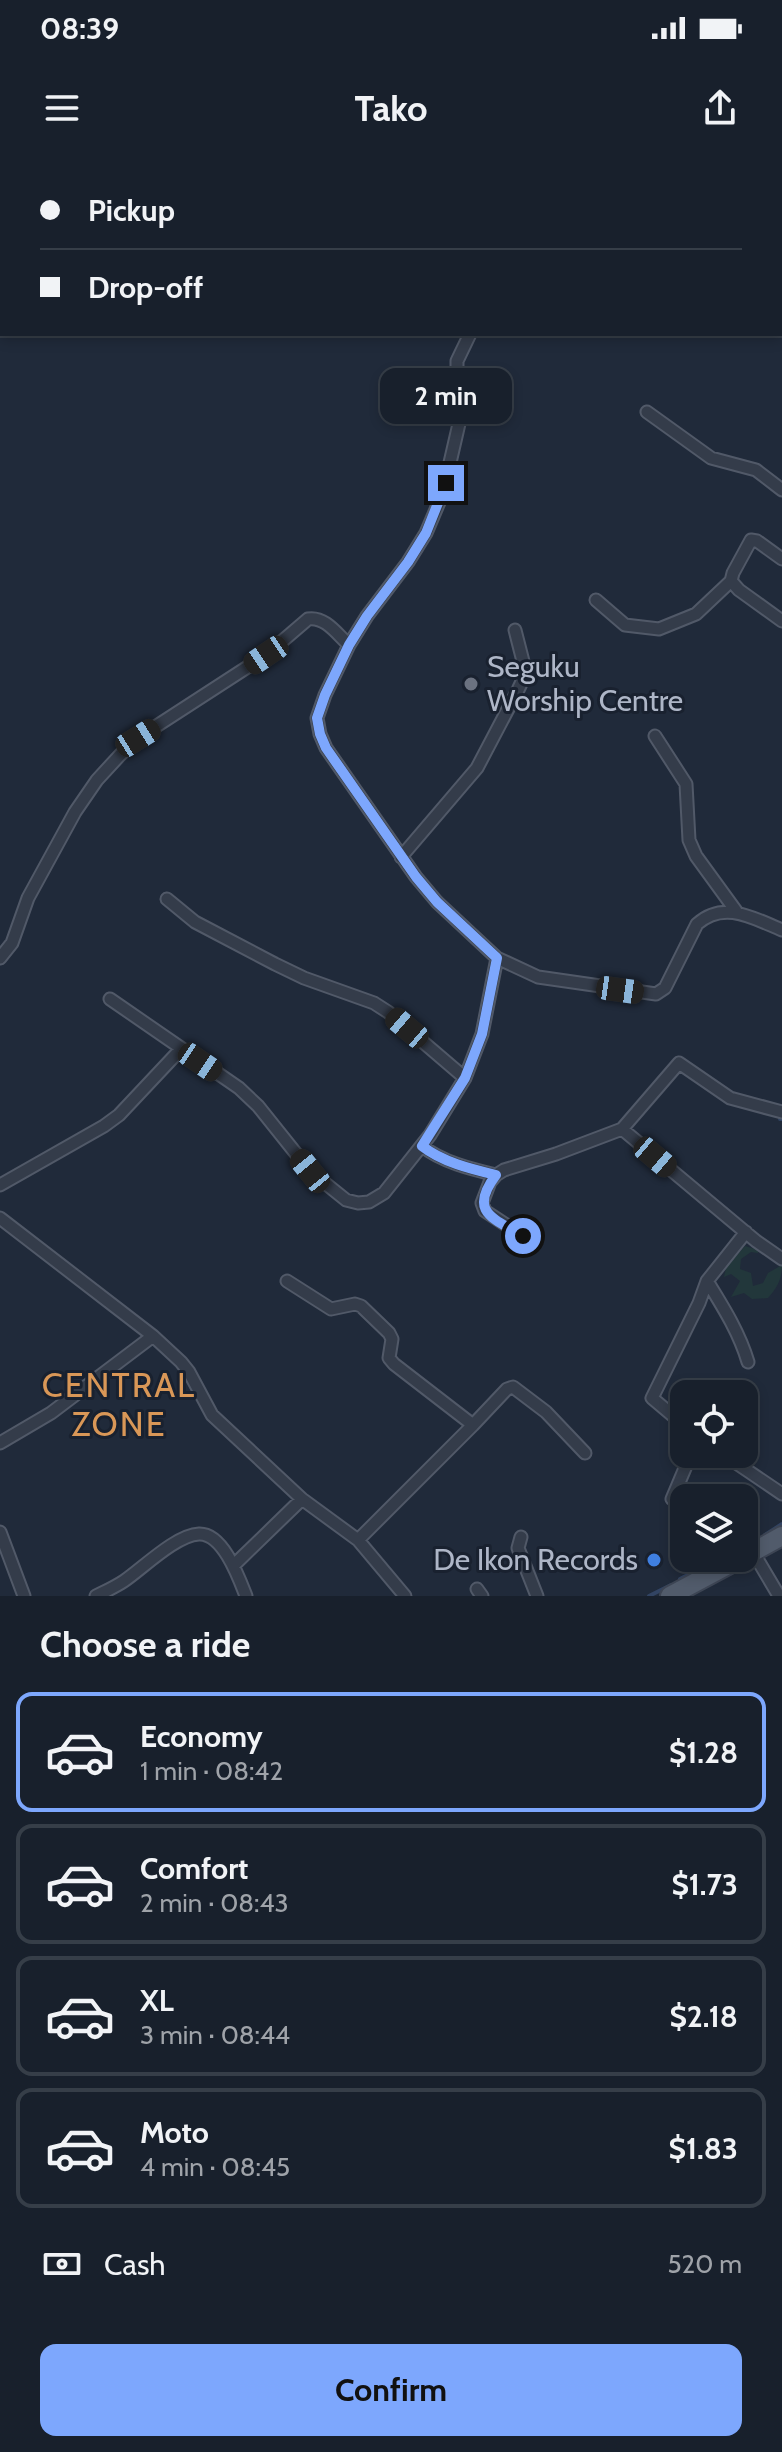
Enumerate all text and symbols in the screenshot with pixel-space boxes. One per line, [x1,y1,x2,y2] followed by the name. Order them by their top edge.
[40,10,119,47] text: 08:39
[40,86,84,130] icon: menu
[354,86,428,130] text: Tako
[698,86,742,130] icon: share
[88,192,175,229] text: Pickup
[88,269,203,306] text: Drop-off
[380,367,512,423] callout: 2 min
[415,380,477,412] text: 2 min
[428,465,464,501] route end
[239,632,293,678] car
[487,648,683,719] place label: Seguku Worship Centre
[462,675,480,693] marker: Seguku Worship Centre
[111,715,165,761] car
[595,975,645,1005] car
[381,1003,433,1053] car
[173,1039,227,1085] car
[629,1132,681,1182] car
[286,1145,334,1197] car
[505,1218,541,1254] route start
[42,1364,196,1445] district label: CENTRAL ZONE
[670,1380,758,1572] map controls
[670,1380,758,1468] button: locate
[670,1484,758,1572] button: layers
[433,1541,638,1578] place label: De Ikon Records
[645,1551,663,1569] marker: De Ikon Records
[40,1622,250,1666] text: Choose a ride
[44,1716,116,1788] icon: car
[140,1718,263,1755] text: Economy
[669,1734,738,1771] text: $1.28
[140,1755,283,1787] text: 1 min · 08:42
[44,1848,116,1920] icon: car
[140,1850,248,1887] text: Comfort
[671,1866,738,1903] text: $1.73
[140,1887,289,1919] text: 2 min · 08:43
[44,1980,116,2052] icon: car
[140,1982,174,2019] text: XL
[669,1998,738,2035] text: $2.18
[140,2019,290,2051] text: 3 min · 08:44
[44,2112,116,2184] icon: car
[140,2114,209,2151] text: Moto
[669,2130,738,2167] text: $1.83
[140,2151,290,2183] text: 4 min · 08:45
[40,2242,84,2286] icon: cash
[104,2246,166,2283] text: Cash
[668,2248,742,2280] text: 520 m
[40,2344,742,2436] button: Confirm

